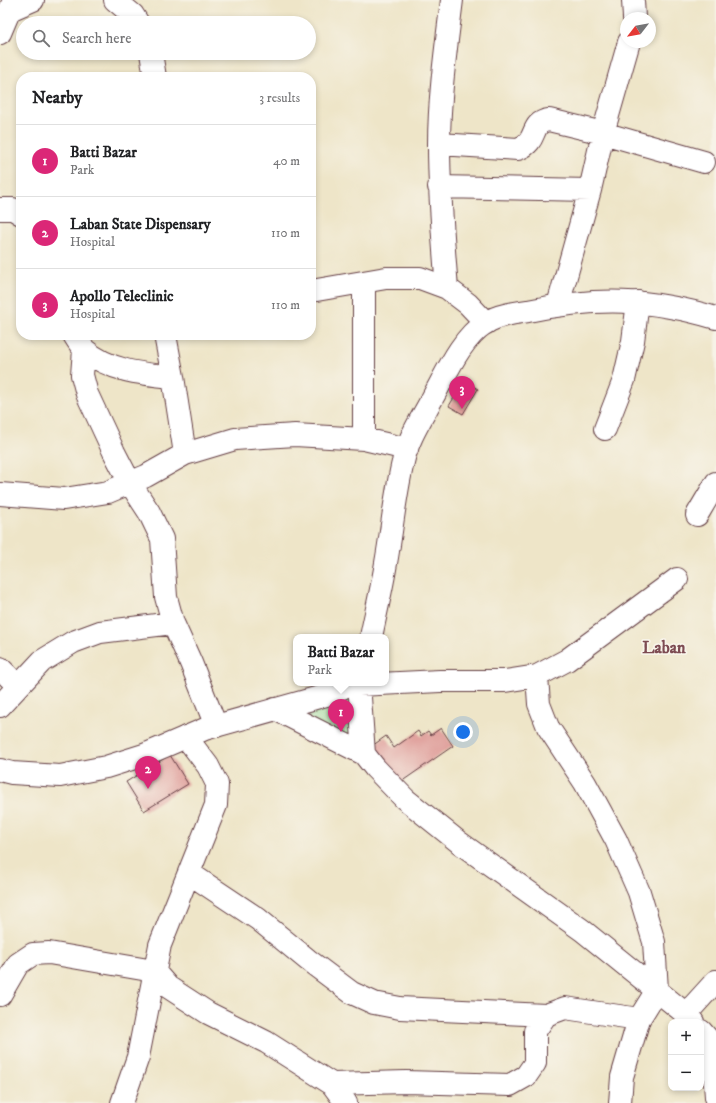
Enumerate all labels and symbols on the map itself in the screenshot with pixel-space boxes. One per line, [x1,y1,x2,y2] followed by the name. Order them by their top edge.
[620,12,656,48] north arrow
[449,376,475,409] pin: 3
[642,637,686,659] district label: Laban
[328,699,354,732] pin: 1
[453,722,473,742] your location
[135,756,161,789] pin: 2

